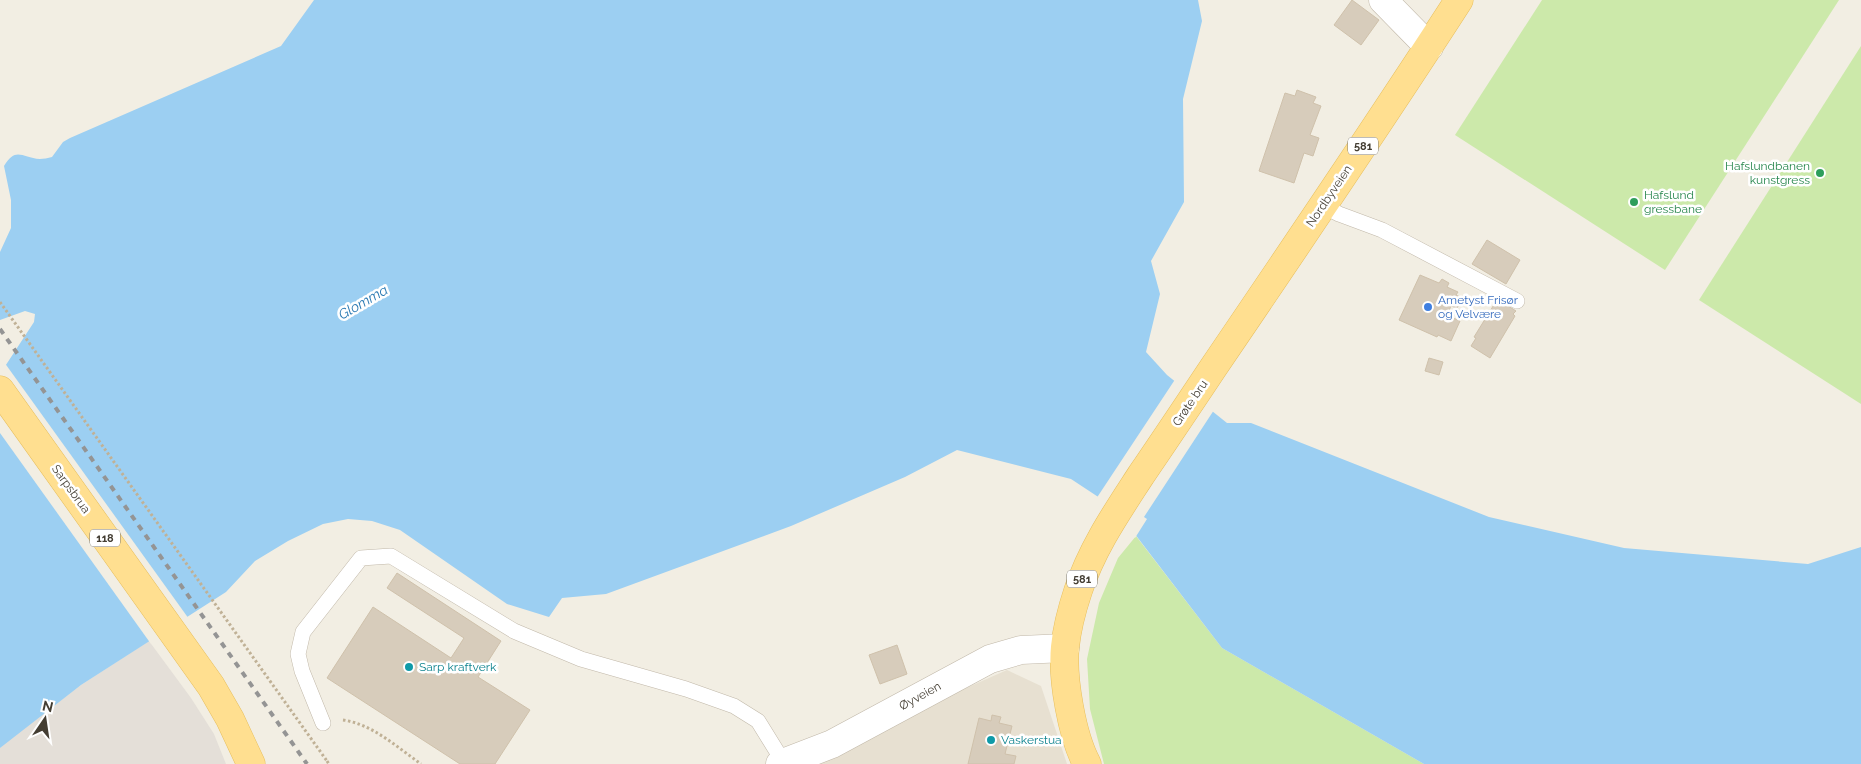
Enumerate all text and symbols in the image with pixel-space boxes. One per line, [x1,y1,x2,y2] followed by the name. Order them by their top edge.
[1348,138,1378,154] road number: 581
[1725,159,1810,187] place label: Hafslundbanen kunstgress
[1303,162,1355,230] street label: Nordbyveien
[1814,167,1826,179] marker: Hafslundbanen kunstgress
[1644,188,1702,216] place label: Hafslund gressbane
[1628,196,1640,208] marker: Hafslund gressbane
[336,282,390,322] water label: Glomma
[1438,293,1519,321] place label: Ametyst Frisør og Velvære
[1422,301,1434,313] marker: Ametyst Frisør og Velvære
[1170,377,1210,429] street label: Grøte bru
[49,462,93,516] street label: Sarpsbrua
[90,530,120,546] road number: 118
[1067,570,1097,588] road number: 581
[419,660,497,674] place label: Sarp kraftverk
[403,661,415,673] marker: Sarp kraftverk
[897,679,943,713] street label: Øyveien
[20,694,70,744] north arrow
[41,697,55,715] text: N
[1001,733,1062,747] place label: Vaskerstua
[985,734,997,746] marker: Vaskerstua

